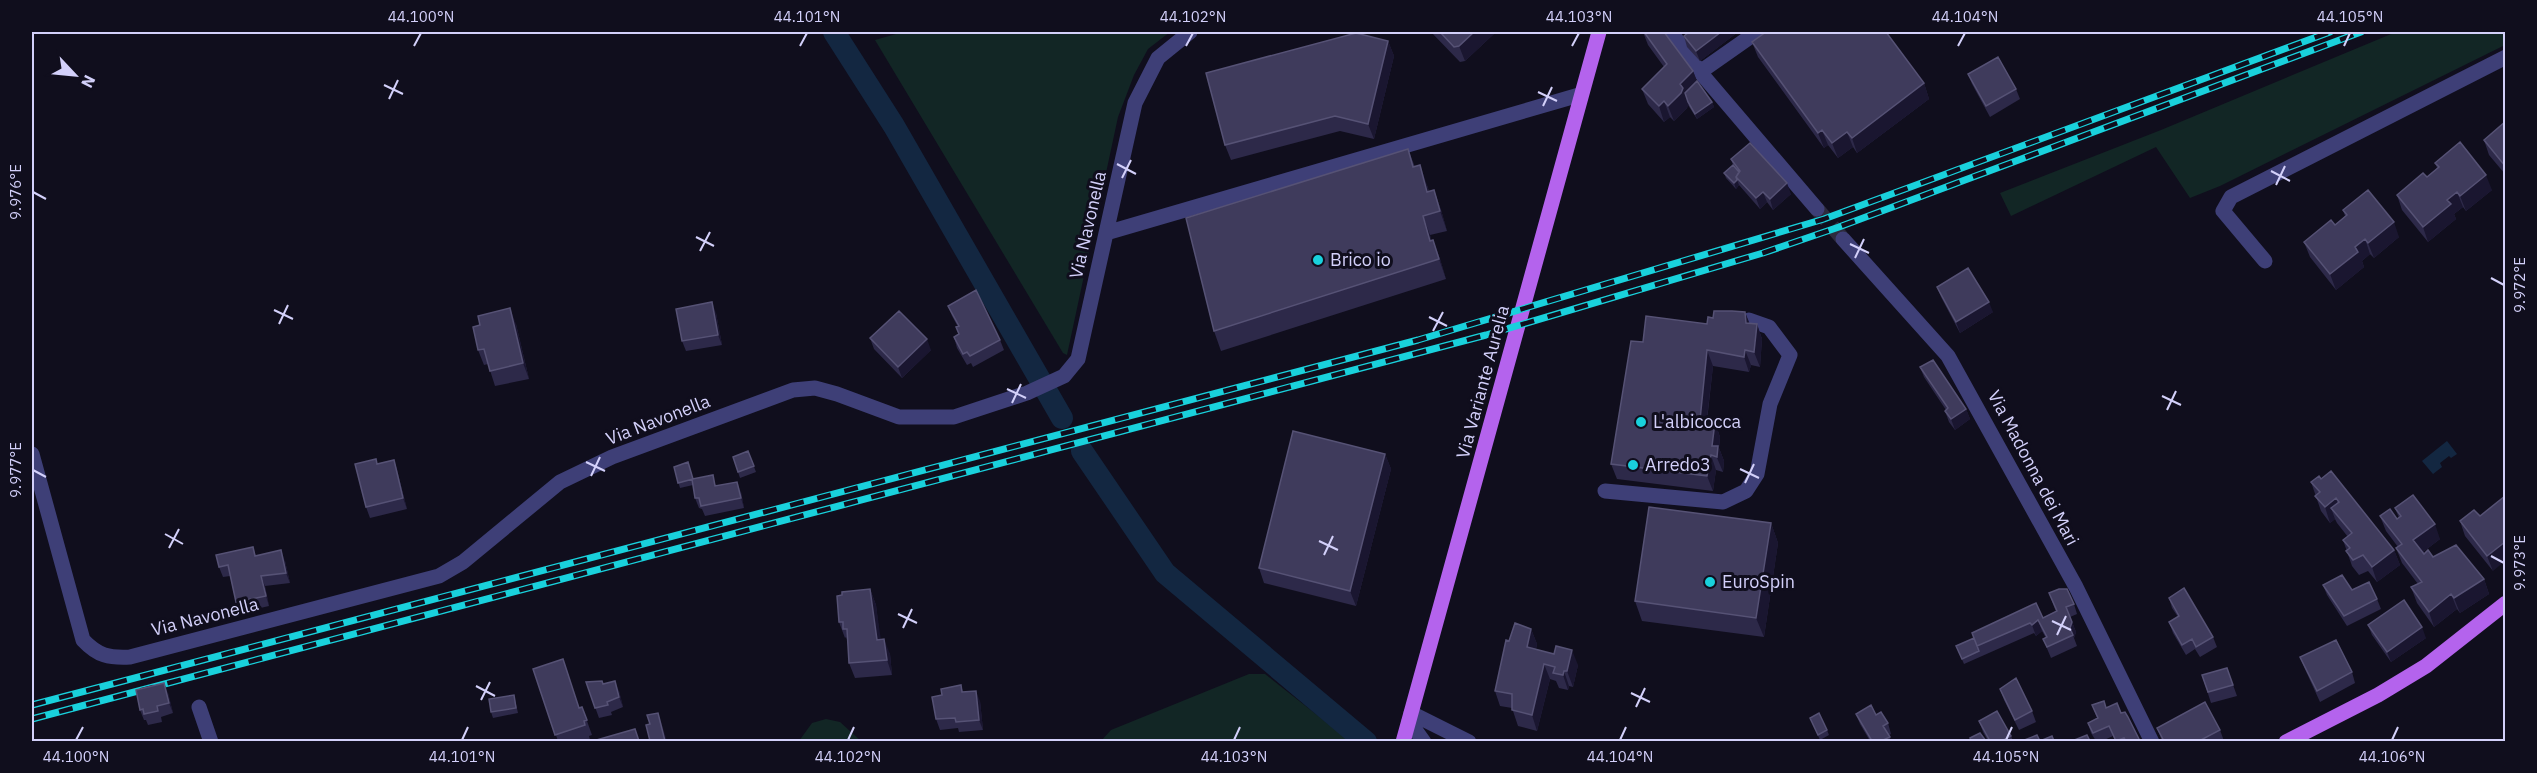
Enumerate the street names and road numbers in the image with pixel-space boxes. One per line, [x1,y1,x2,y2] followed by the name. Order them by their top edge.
[1064,168,1111,281] street label: Via Navonella
[1451,302,1514,461] street label: Via Variante Aurelia
[1983,386,2084,549] street label: Via Madonna dei Mari
[602,389,714,450] street label: Via Navonella
[149,592,261,641] street label: Via Navonella

